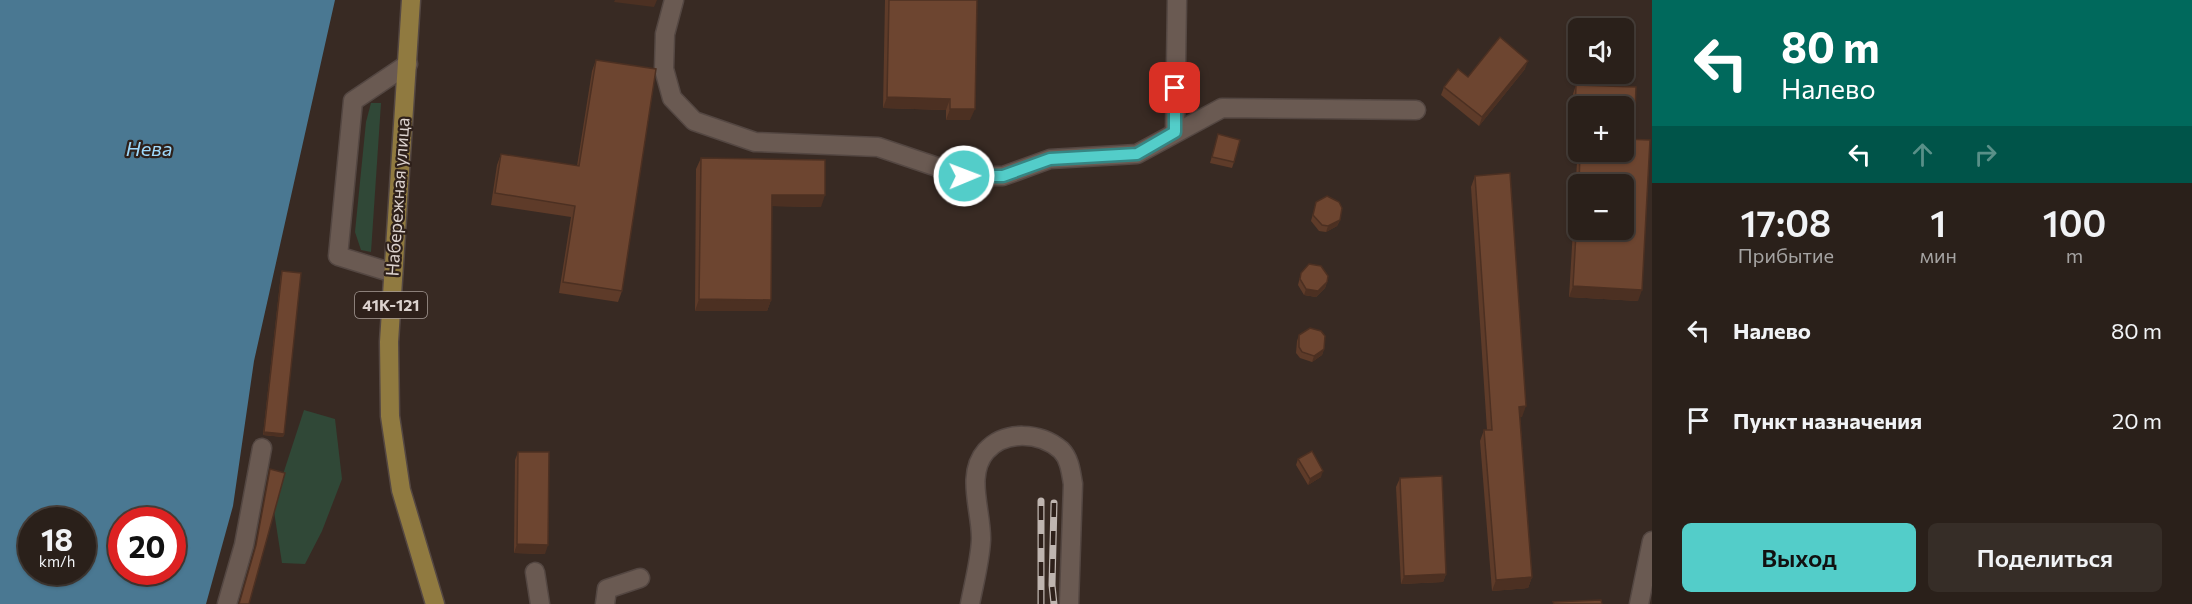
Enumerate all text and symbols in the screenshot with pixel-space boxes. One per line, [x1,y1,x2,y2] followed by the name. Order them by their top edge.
[1568,18,1634,240] map controls
[1568,18,1634,84] button: sound
[1781,20,1880,72] text: 80 m
[1682,24,1760,102] icon: left
[1149,62,1200,113] pin
[1158,71,1191,104] icon: arrive
[1781,72,1876,105] text: Налево
[1568,96,1634,162] button: +
[380,117,414,277] street label: Набережная улица
[126,136,172,160] water label: Нева
[1843,138,1876,171] icon: left
[1906,138,1939,171] icon: ahead
[1969,138,2002,171] icon: right
[932,144,996,208] position arrow
[1568,174,1634,240] button: −
[1741,200,1831,244] text: 17:08
[1930,200,1946,244] text: 1
[2043,200,2106,244] text: 100
[1738,243,1834,267] text: Прибытие
[1920,243,1957,267] text: мин
[2066,243,2083,267] text: m
[355,292,427,318] road number: 41К-121
[1682,314,1715,347] icon: left
[1733,317,1811,344] text: Налево
[2111,317,2162,344] text: 80 m
[1682,404,1715,437] icon: arrive
[1733,407,1922,434] text: Пункт назначения
[2112,407,2162,434] text: 20 m
[108,507,186,585] speed limit sign: 20
[41,520,73,557] text: 18
[1682,523,1916,592] button: Выход
[1928,523,2162,592] button: Поделиться
[39,552,75,570] text: km/h

